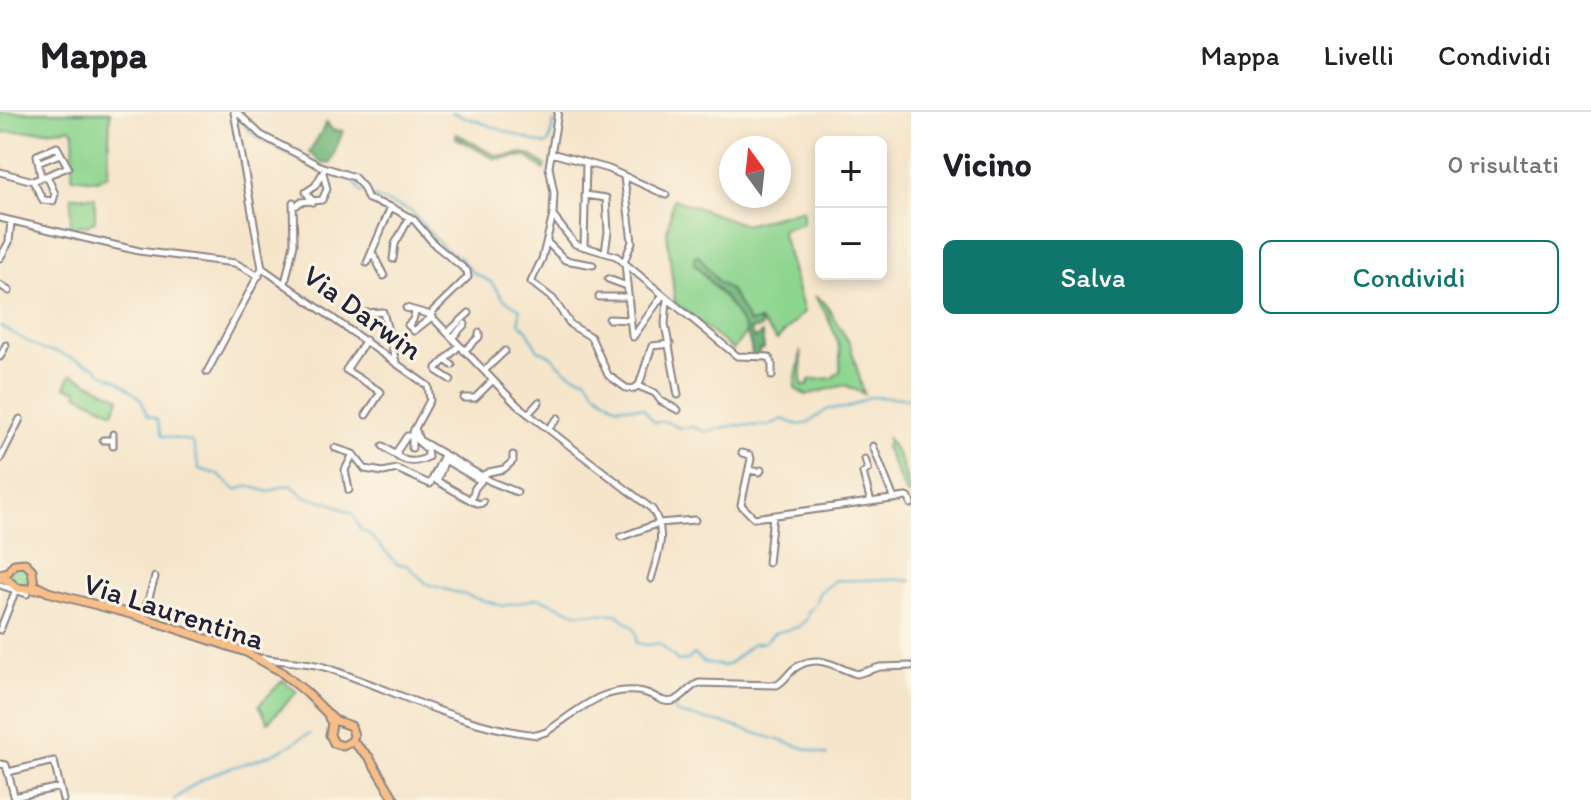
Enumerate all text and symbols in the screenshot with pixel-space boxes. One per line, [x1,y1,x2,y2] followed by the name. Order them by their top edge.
[40,32,147,78] text: Mappa
[1200,38,1279,72] text: Mappa
[1323,38,1394,72] text: Livelli
[1438,38,1551,72] text: Condividi
[719,136,791,208] north arrow
[815,136,887,280] map controls
[815,136,887,208] button: +
[943,144,1032,185] text: Vicino
[1447,148,1559,180] text: 0 risultati
[815,208,887,280] button: −
[943,240,1243,314] button: Salva
[1259,240,1559,314] button: Condividi
[296,256,430,368] street label: Via Darwin
[79,564,269,658] street label: Via Laurentina

